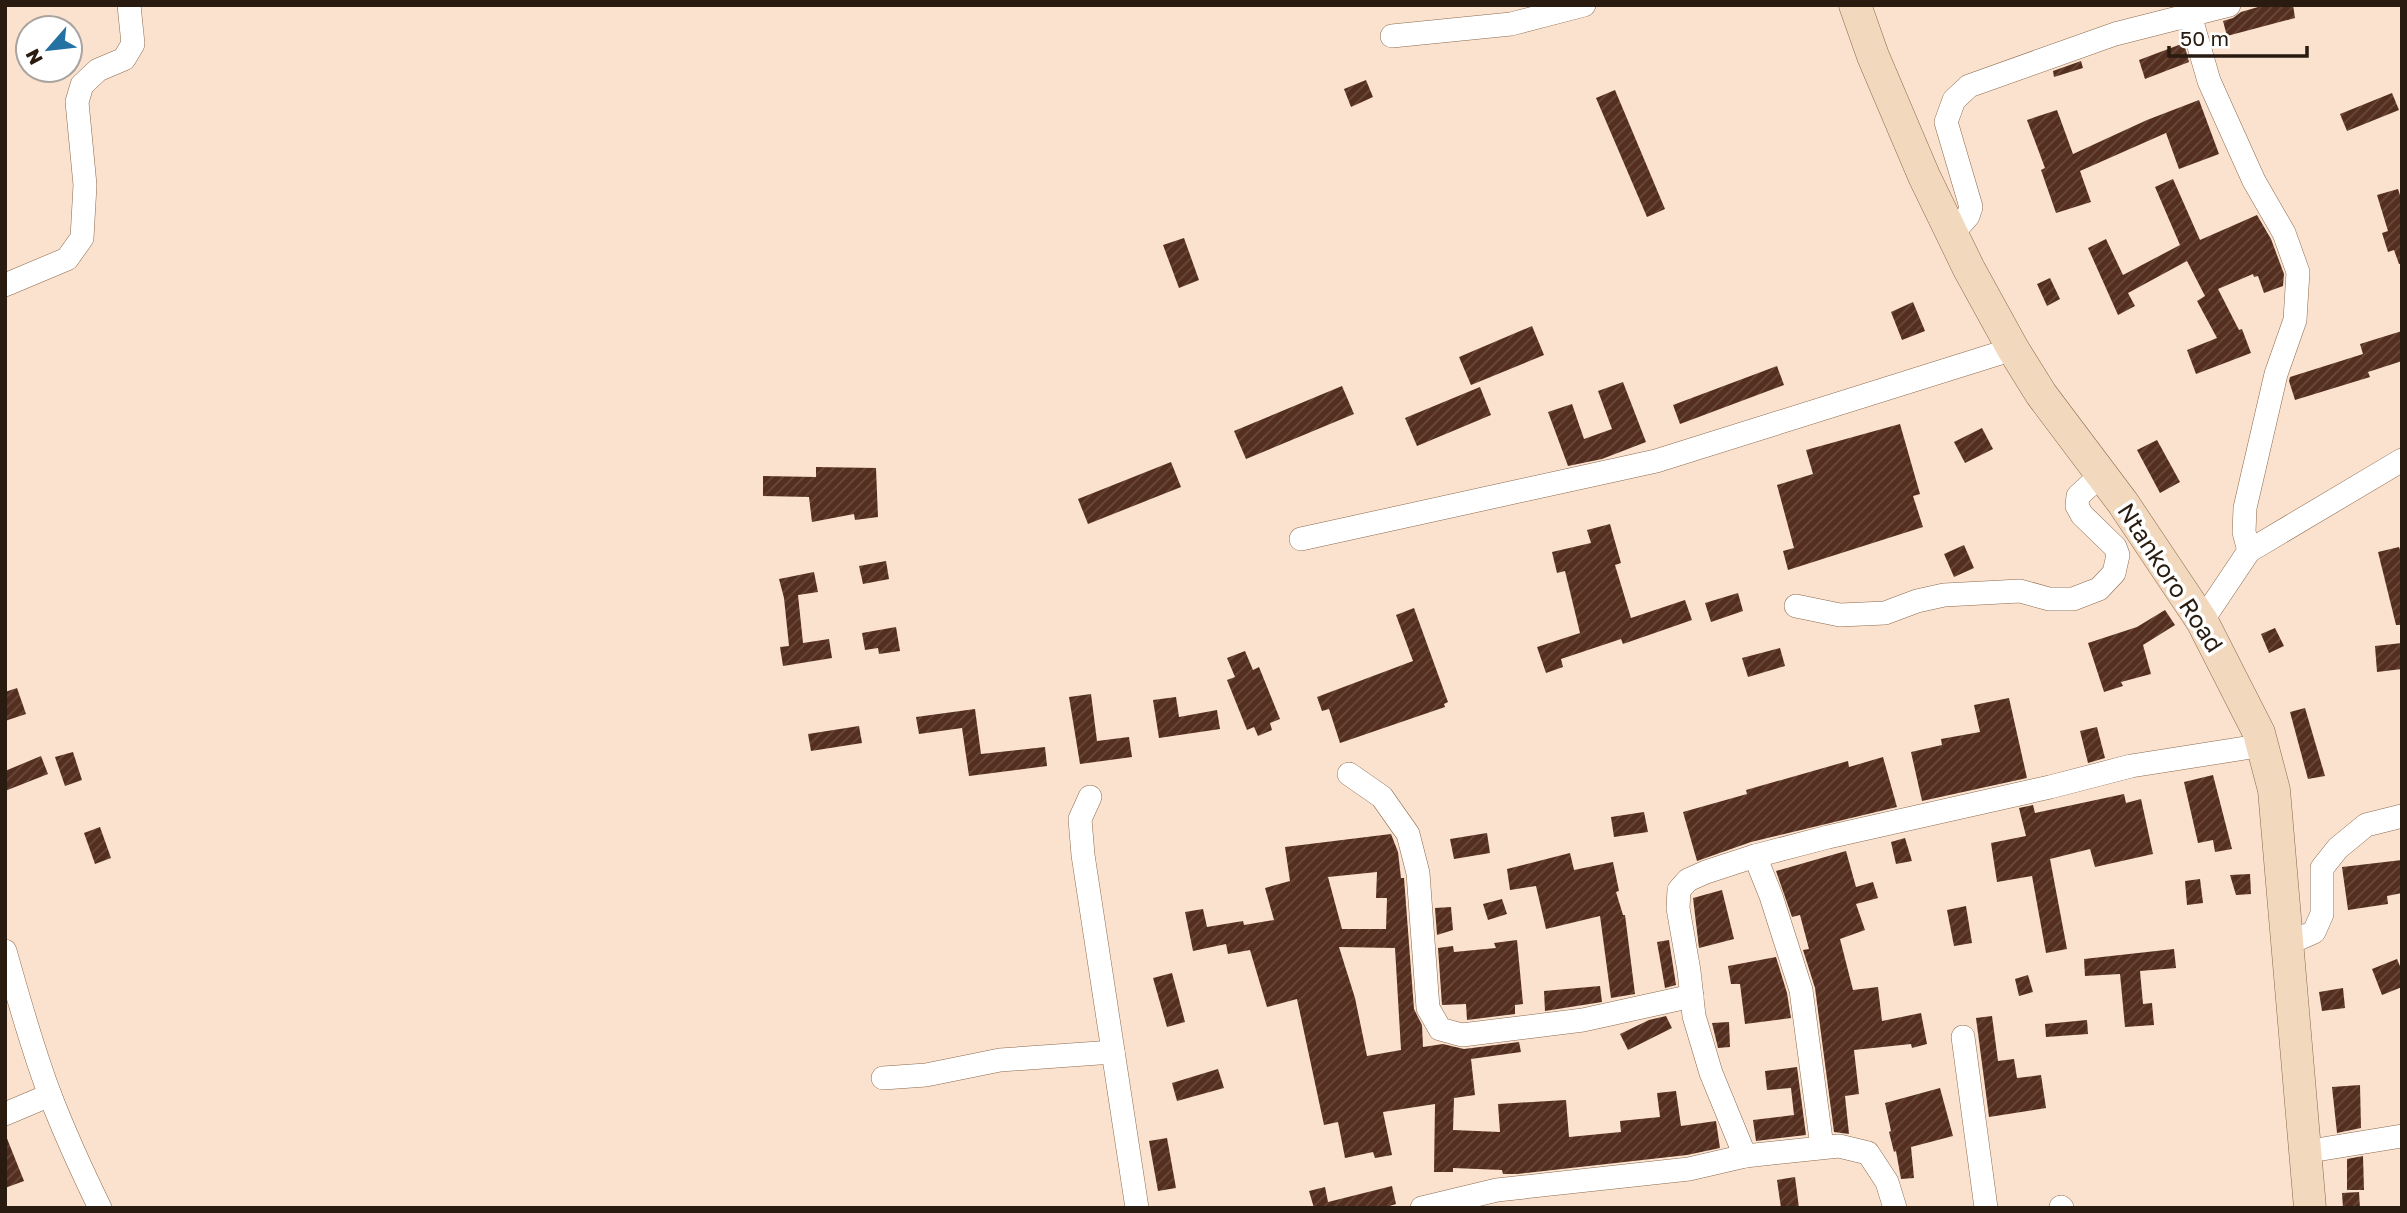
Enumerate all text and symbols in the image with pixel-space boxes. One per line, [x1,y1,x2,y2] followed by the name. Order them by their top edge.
[14,14,84,84] north arrow
[2169,14,2307,58] scale bar
[2180,25,2229,51] text: 50 m
[20,45,47,69] text: N
[2112,497,2230,657] street label: Ntankoro Road

